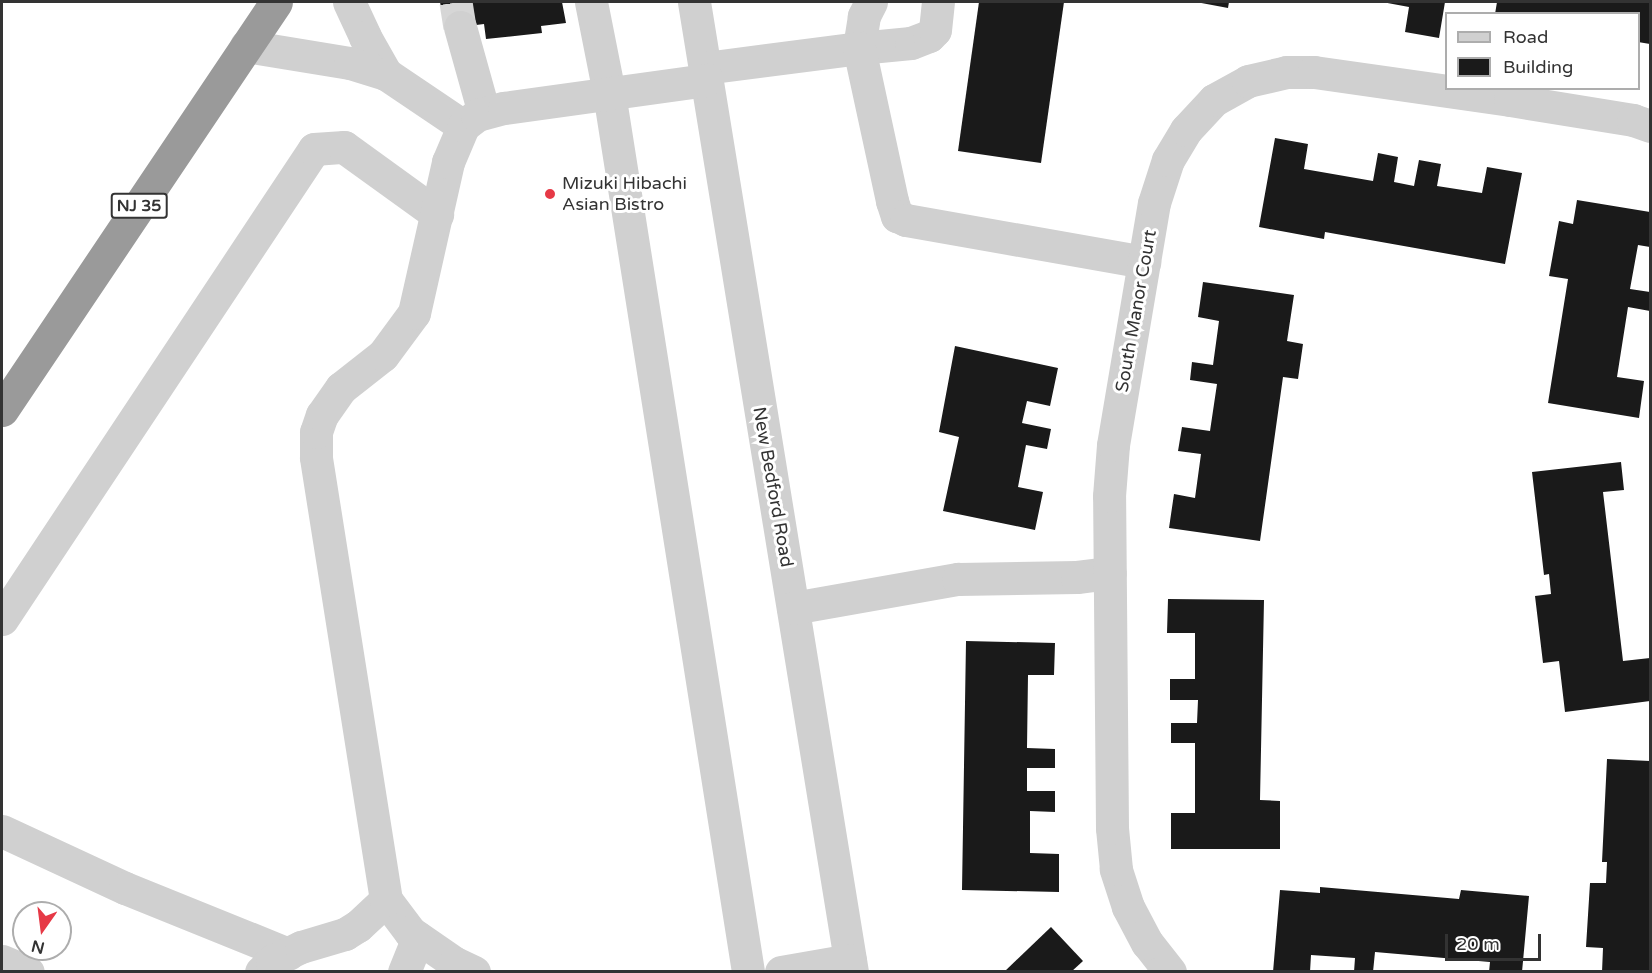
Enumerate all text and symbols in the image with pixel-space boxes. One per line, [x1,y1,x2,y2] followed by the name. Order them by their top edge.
[1445,12,1640,90] legend
[1503,26,1548,48] text: Road
[1503,56,1573,78] text: Building
[562,173,687,216] place label: Mizuki Hibachi Asian Bistro
[543,187,557,201] marker: Mizuki Hibachi Asian Bistro
[110,193,168,219] road number: NJ 35
[1111,228,1161,394] street label: South Manor Court
[748,405,798,569] street label: New Bedford Road
[12,901,72,961] north arrow
[1448,922,1544,960] scale bar
[1456,933,1500,955] text: 20 m
[29,935,47,958] text: N

